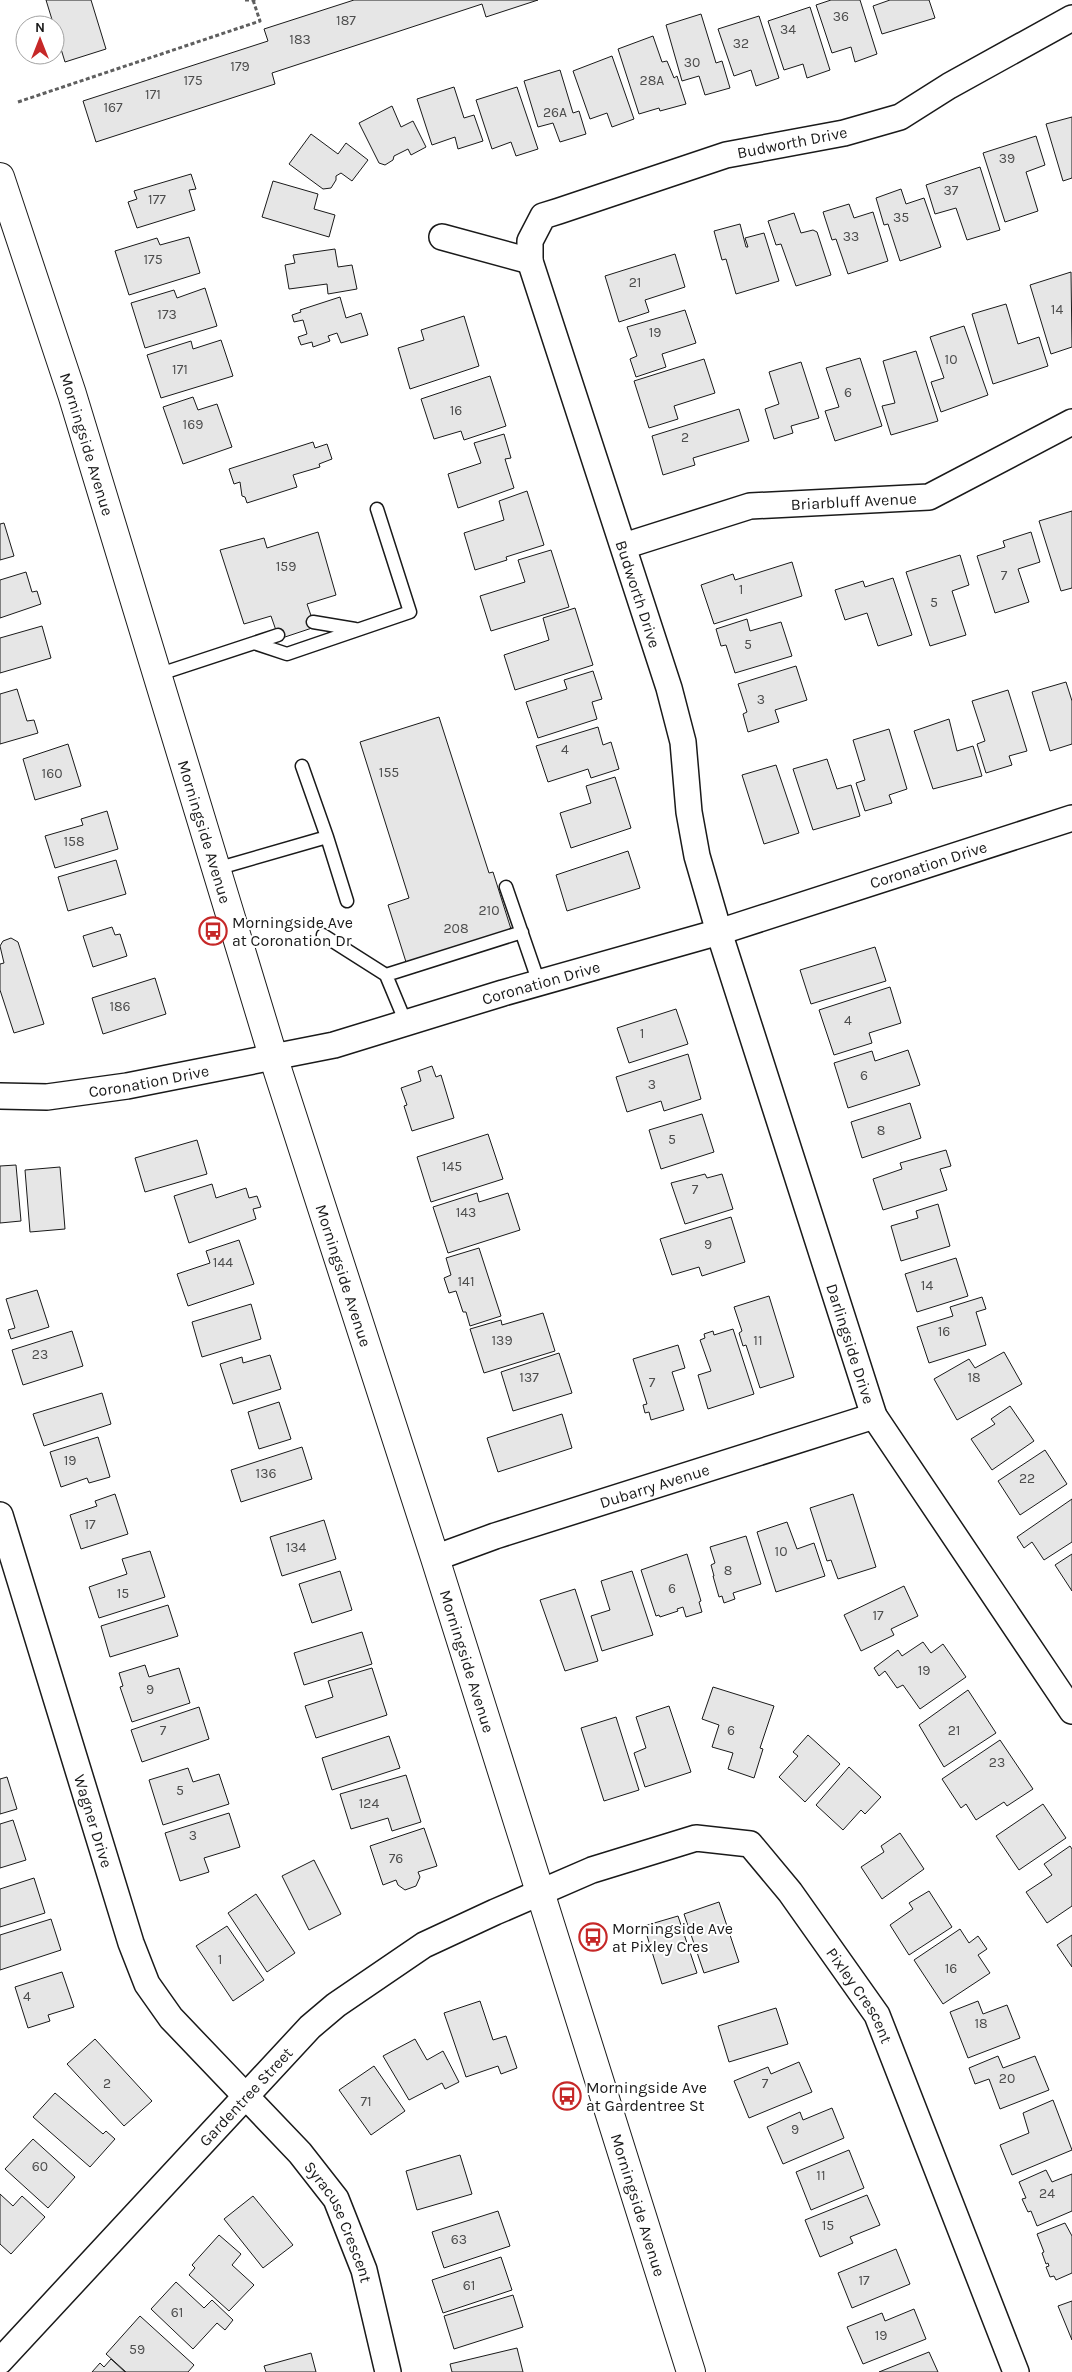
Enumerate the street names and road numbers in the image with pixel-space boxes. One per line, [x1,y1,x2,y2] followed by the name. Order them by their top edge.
[735,122,849,163] street label: Budworth Drive
[56,370,117,518] street label: Morningside Avenue
[790,489,917,514] street label: Briarbluff Avenue
[612,538,664,650] street label: Budworth Drive
[174,758,235,906] street label: Morningside Avenue
[867,837,989,893] street label: Coronation Drive
[480,957,602,1009] street label: Coronation Drive
[87,1061,211,1101] street label: Coronation Drive
[311,1202,375,1349] street label: Morningside Avenue
[822,1281,878,1406] street label: Darlingside Drive
[597,1460,712,1512] street label: Dubarry Avenue
[436,1587,498,1735] street label: Morningside Avenue
[70,1772,116,1870] street label: Wagner Drive
[822,1944,896,2046] street label: Pixley Crescent
[195,2043,297,2150] street label: Gardentree Street
[607,2131,669,2279] street label: Morningside Avenue
[300,2158,376,2285] street label: Syracuse Crescent

